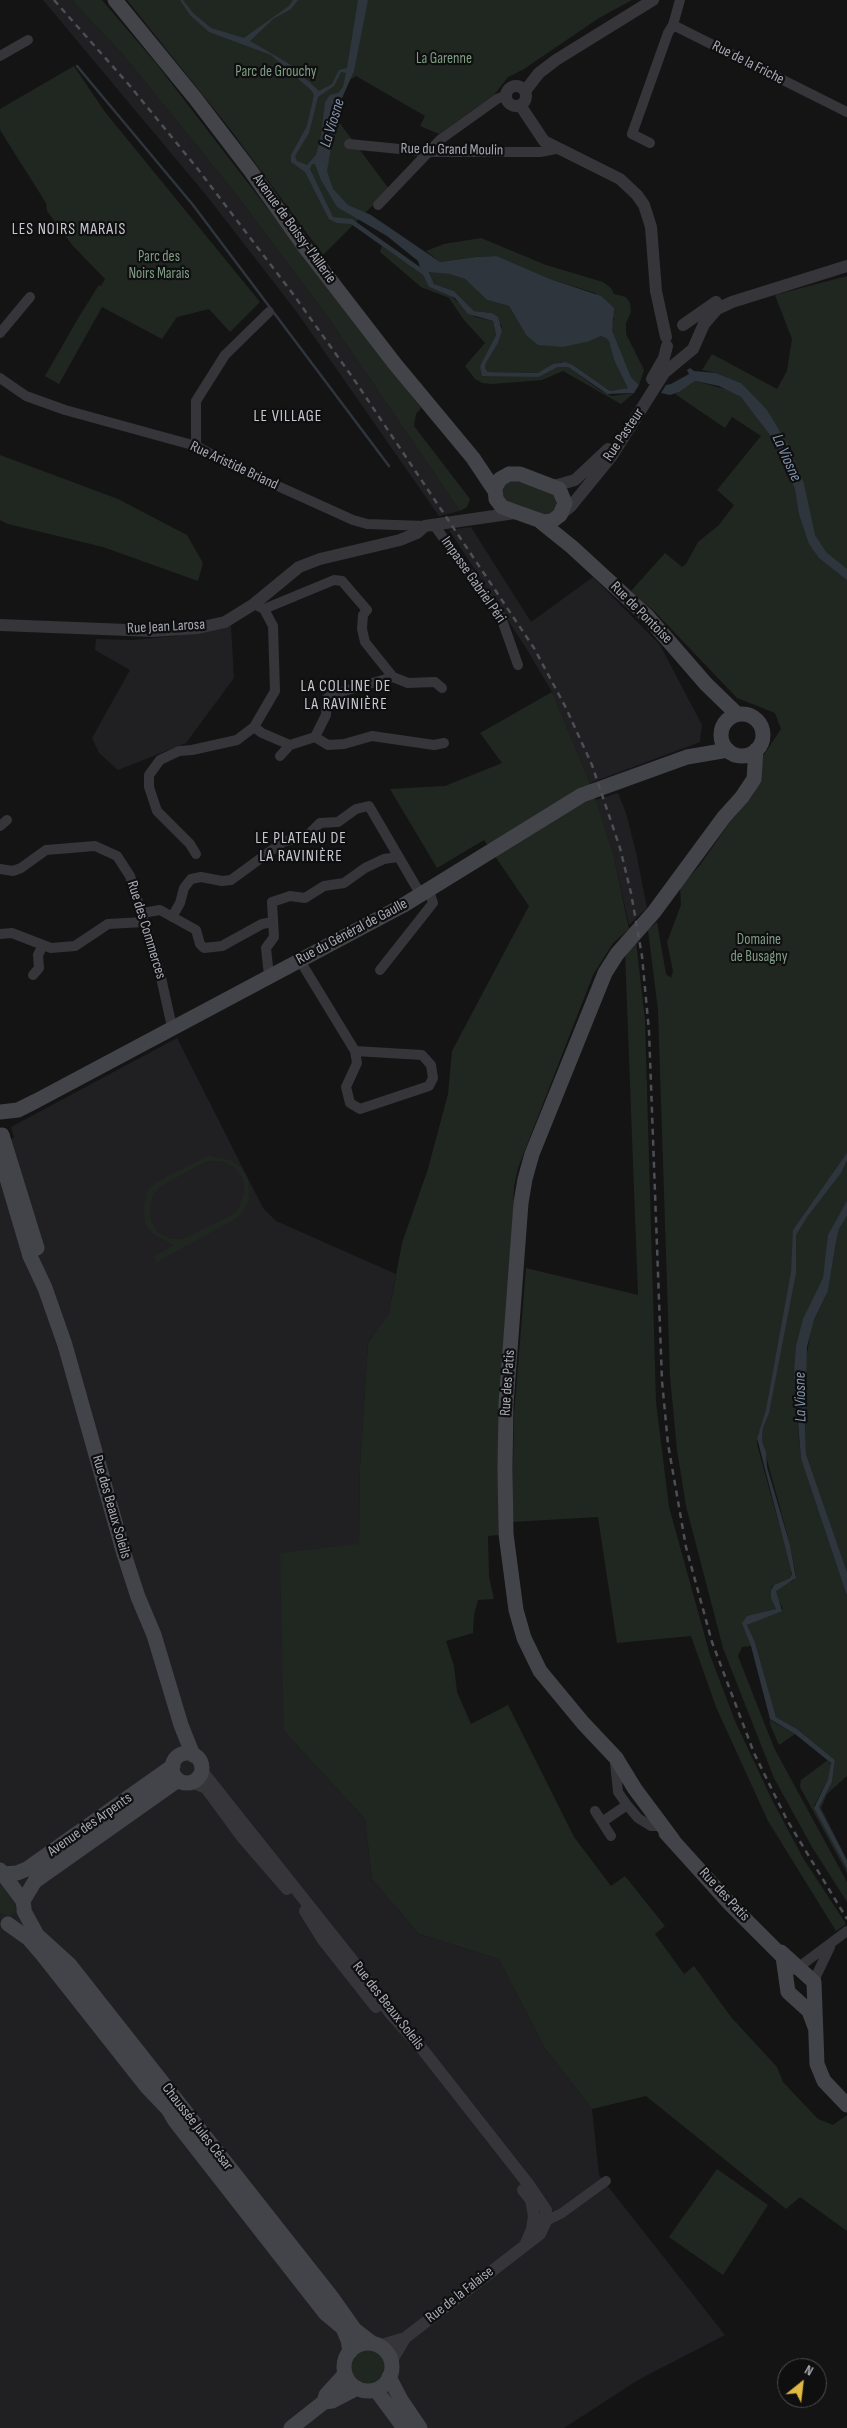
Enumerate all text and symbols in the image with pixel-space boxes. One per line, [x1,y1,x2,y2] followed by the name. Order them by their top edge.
[709,37,787,89] street label: Rue de la Friche
[416,50,472,68] park label: La Garenne
[235,63,317,81] park label: Parc de Grouchy
[317,96,349,150] water label: La Viosne
[401,140,503,160] street label: Rue du Grand Moulin
[248,171,340,287] street label: Avenue de Boissy-l'Aillerie
[10,220,128,240] district label: LES NOIRS MARAIS
[128,248,190,283] park label: Parc des Noirs Marais
[600,405,648,465] street label: Rue Pasteur
[252,407,324,427] district label: LE VILLAGE
[767,431,805,485] water label: La Viosne
[187,438,281,494] street label: Rue Aristide Briand
[437,534,509,626] street label: Impasse Gabriel Péri
[606,578,676,648] street label: Rue de Pontoise
[127,616,205,638] street label: Rue Jean Larosa
[299,677,393,715] district label: LA COLLINE DE LA RAVINIÈRE
[254,829,348,867] district label: LE PLATEAU DE LA RAVINIÈRE
[123,879,169,981] street label: Rue des Commerces
[293,895,411,969] street label: Rue du Général de Gaulle
[731,931,787,966] park label: Domaine de Busagny
[497,1349,519,1417] street label: Rue des Patis
[791,1372,811,1422] water label: La Viosne
[88,1453,134,1561] street label: Rue des Beaux Soleils
[44,1789,136,1861] street label: Avenue des Arpents
[695,1865,753,1925] street label: Rue des Patis
[348,1958,428,2054] street label: Rue des Beaux Soleils
[157,2080,237,2174] street label: Chaussée Jules César
[422,2263,498,2327] street label: Rue de la Falaise
[777,2358,827,2408] north arrow
[802,2361,816,2380] text: N

